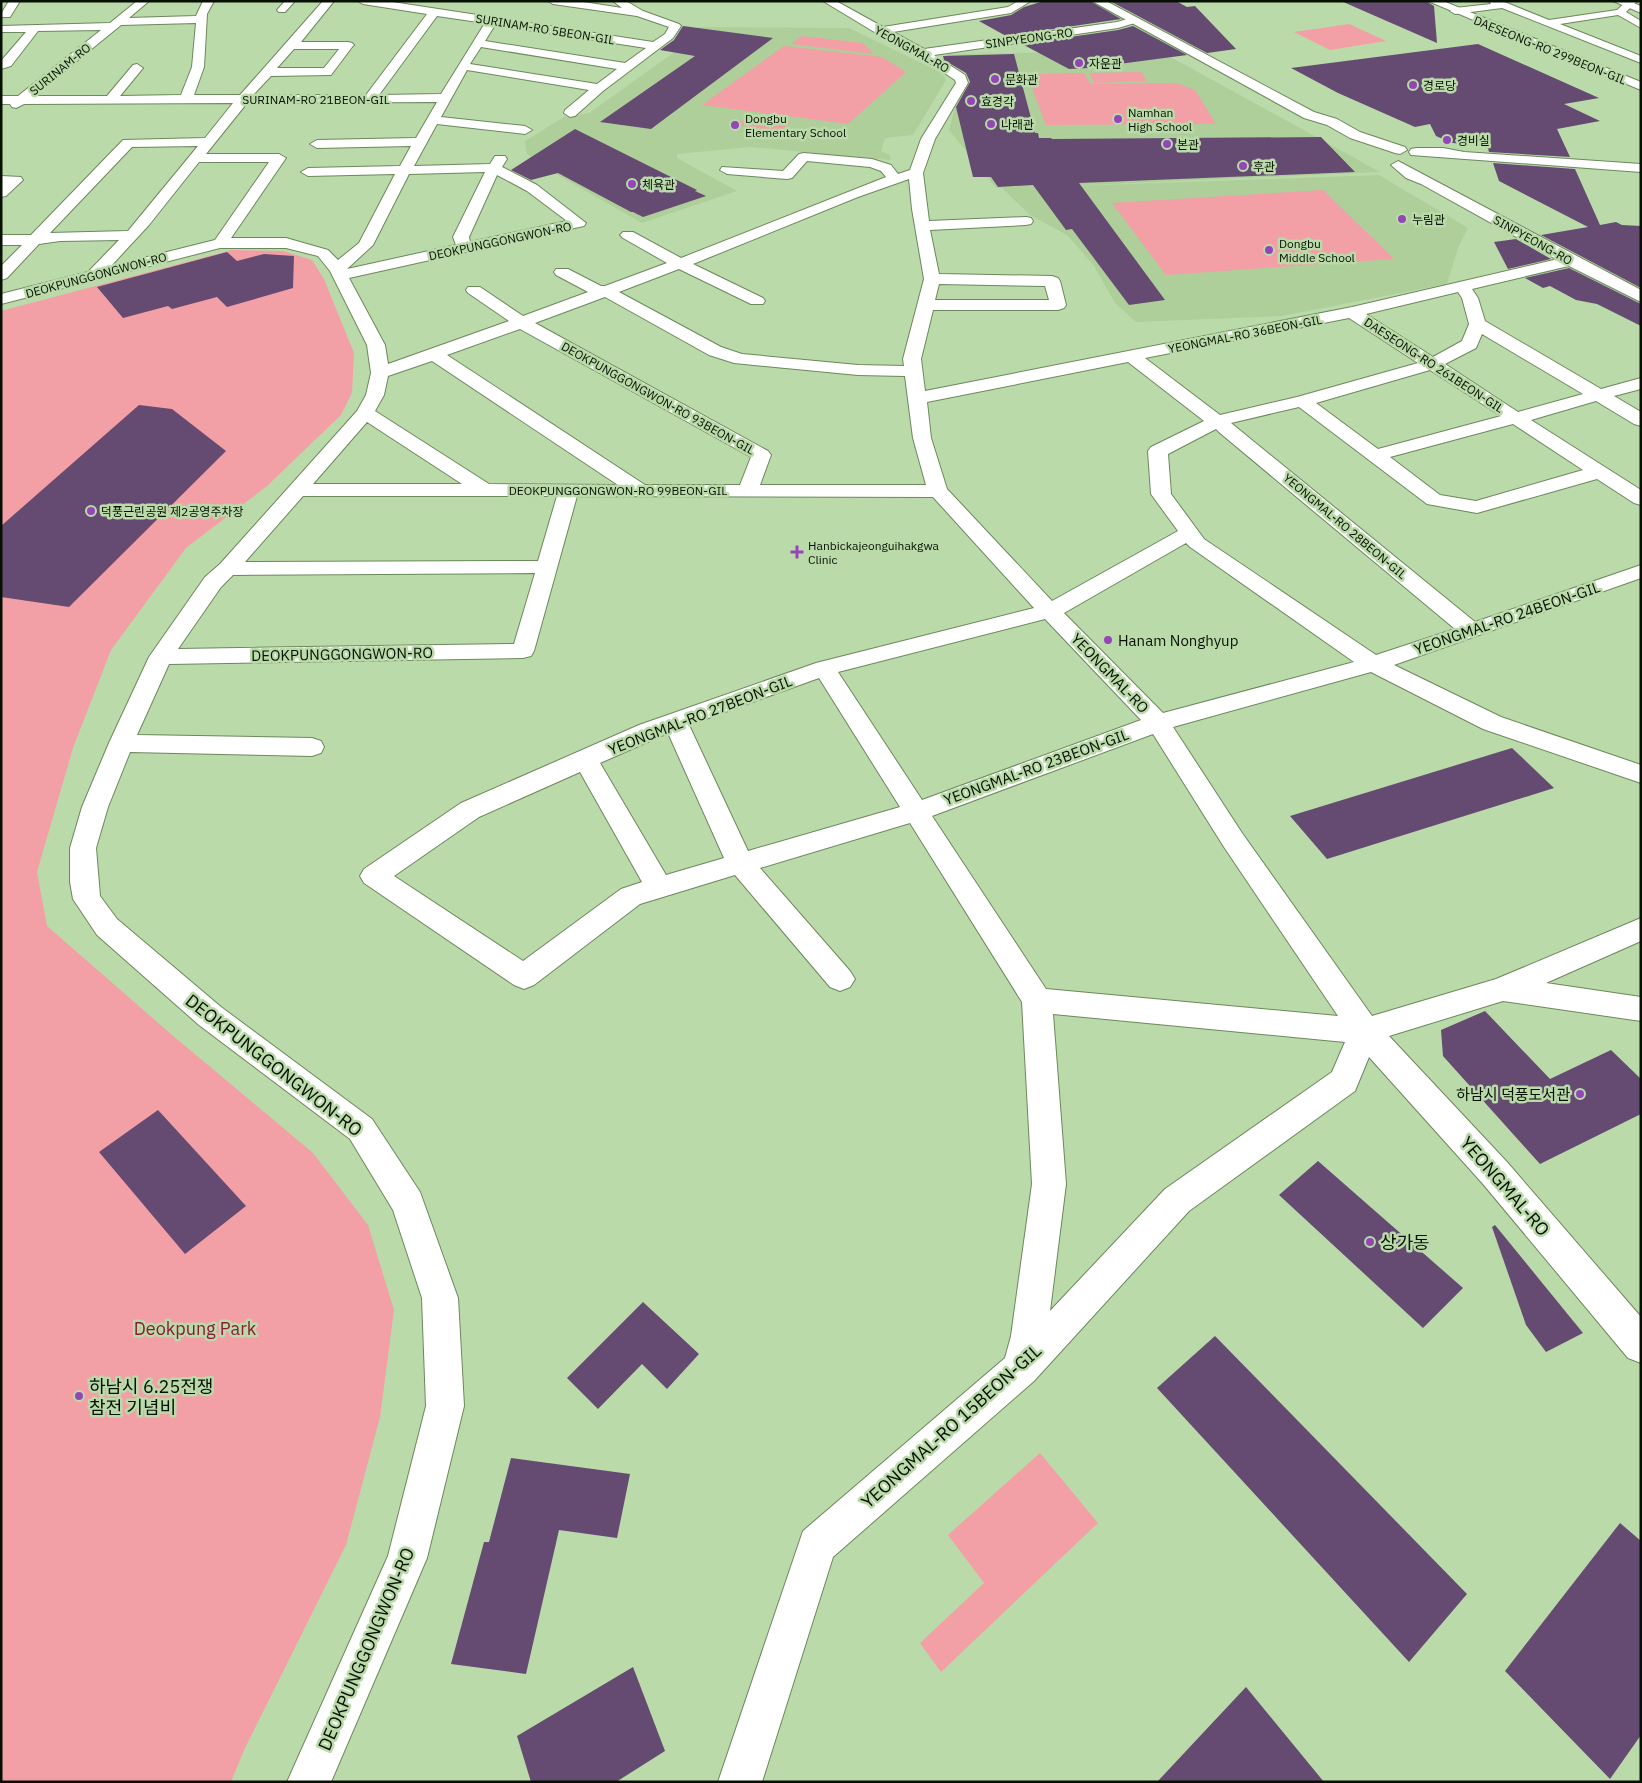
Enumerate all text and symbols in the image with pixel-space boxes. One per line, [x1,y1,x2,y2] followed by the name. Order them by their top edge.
[475,11,615,47] street label: SURINAM-RO 5BEON-GIL
[1472,12,1628,88] street label: DAESEONG-RO 299BEON-GIL
[872,22,952,76] street label: YEONGMAL-RO
[984,24,1074,52] street label: SINPYEONG-RO
[26,40,94,98] street label: SURINAM-RO
[1089,56,1122,71] place label: 자운관
[1073,57,1085,69] marker: 자운관
[1005,72,1038,87] place label: 문화관
[989,73,1001,85] marker: 문화관
[1423,78,1456,93] place label: 경로당
[1407,79,1419,91] marker: 경로당
[242,92,390,107] street label: SURINAM-RO 21BEON-GIL
[981,94,1014,109] place label: 효경각
[965,95,977,107] marker: 효경각
[1128,105,1192,134] place label: Namhan High School
[745,111,846,140] place label: Dongbu Elementary School
[1112,113,1124,125] marker: Namhan High School
[1001,117,1034,132] place label: 나래관
[985,118,997,130] marker: 나래관
[729,119,741,131] marker: Dongbu Elementary School
[1457,133,1490,148] place label: 경비실
[1441,134,1453,146] marker: 경비실
[1177,137,1199,152] place label: 본관
[1161,138,1173,150] marker: 본관
[1253,159,1275,174] place label: 후관
[1237,160,1249,172] marker: 후관
[642,177,675,192] place label: 체육관
[626,178,638,190] marker: 체육관
[1412,212,1445,227] place label: 누림관
[1491,212,1575,268] street label: SINPYEONG-RO
[1396,213,1408,225] marker: 누림관
[427,219,573,263] street label: DEOKPUNGGONGWON-RO
[1279,236,1355,265] place label: Dongbu Middle School
[1263,244,1275,256] marker: Dongbu Middle School
[24,249,168,301] street label: DEOKPUNGGONGWON-RO
[1167,312,1323,356] street label: YEONGMAL-RO 36BEON-GIL
[1361,314,1507,416] street label: DAESEONG-RO 261BEON-GIL
[559,338,757,458] street label: DEOKPUNGGONGWON-RO 93BEON-GIL
[1280,470,1410,582] street label: YEONGMAL-RO 28BEON-GIL
[509,483,727,498] street label: DEOKPUNGGONGWON-RO 99BEON-GIL
[101,504,244,519] place label: 덕풍근린공원 제2공영주차장
[85,505,97,517] marker: 덕풍근린공원 제2공영주차장
[808,538,940,567] place label: Hanbickajeonguihakgwa Clinic
[790,545,804,559] marker: Hanbickajeonguihakgwa Clinic
[1411,577,1603,659] street label: YEONGMAL-RO 24BEON-GIL
[1067,629,1153,717] street label: YEONGMAL-RO
[1118,631,1238,650] place label: Hanam Nonghyup
[1102,634,1114,646] marker: Hanam Nonghyup
[251,643,433,665] street label: DEOKPUNGGONGWON-RO
[605,671,795,759] street label: YEONGMAL-RO 27BEON-GIL
[941,724,1132,809] street label: YEONGMAL-RO 23BEON-GIL
[181,989,367,1141] street label: DEOKPUNGGONGWON-RO
[1456,1085,1570,1104] place label: 하남시 덕풍도서관
[1574,1088,1586,1100] marker: 하남시 덕풍도서관
[1455,1131,1555,1241] street label: YEONGMAL-RO
[1380,1231,1430,1254] place label: 상가동
[1364,1236,1376,1248] marker: 상가동
[134,1317,257,1340] park label: Deokpung Park
[856,1339,1046,1513] street label: YEONGMAL-RO 15BEON-GIL
[89,1375,213,1419] place label: 하남시 6.25전쟁 참전 기념비
[73,1390,85,1402] marker: 하남시 6.25전쟁 참전 기념비
[313,1544,419,1754] street label: DEOKPUNGGONGWON-RO

